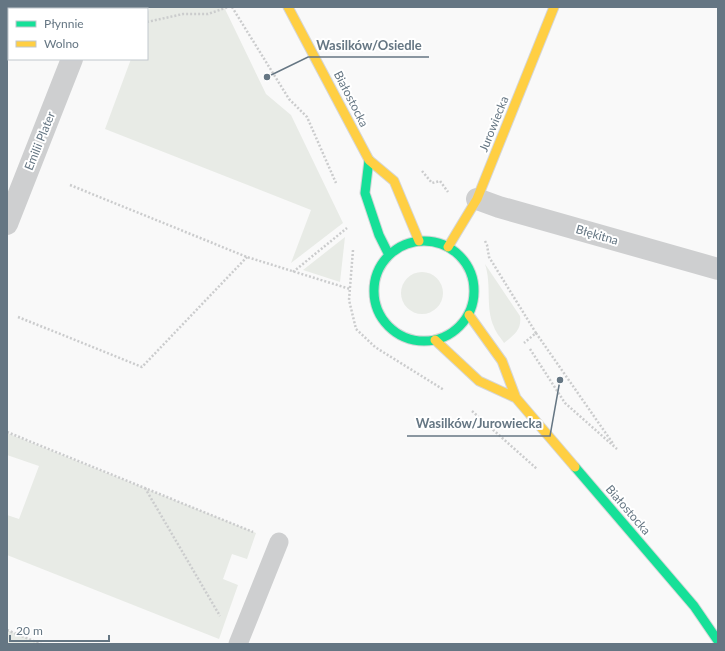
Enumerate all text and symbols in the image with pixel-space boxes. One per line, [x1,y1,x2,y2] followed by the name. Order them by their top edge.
[8,8,148,60] legend
[44,16,84,31] text: Płynnie
[308,32,429,57] callout: Wasilków/Osiedle
[44,36,79,51] text: Wolno
[316,37,422,53] text: Wasilków/Osiedle
[331,68,372,129] street label: Białostocka
[476,94,512,154] street label: Jurowiecka
[21,109,58,172] street label: Emilii Plater
[574,221,620,248] street label: Błękitna
[407,411,550,436] callout: Wasilków/Jurowiecka
[416,415,542,431] text: Wasilków/Jurowiecka
[603,482,654,538] street label: Białostocka
[10,617,109,643] scale bar
[16,623,43,638] text: 20 m

